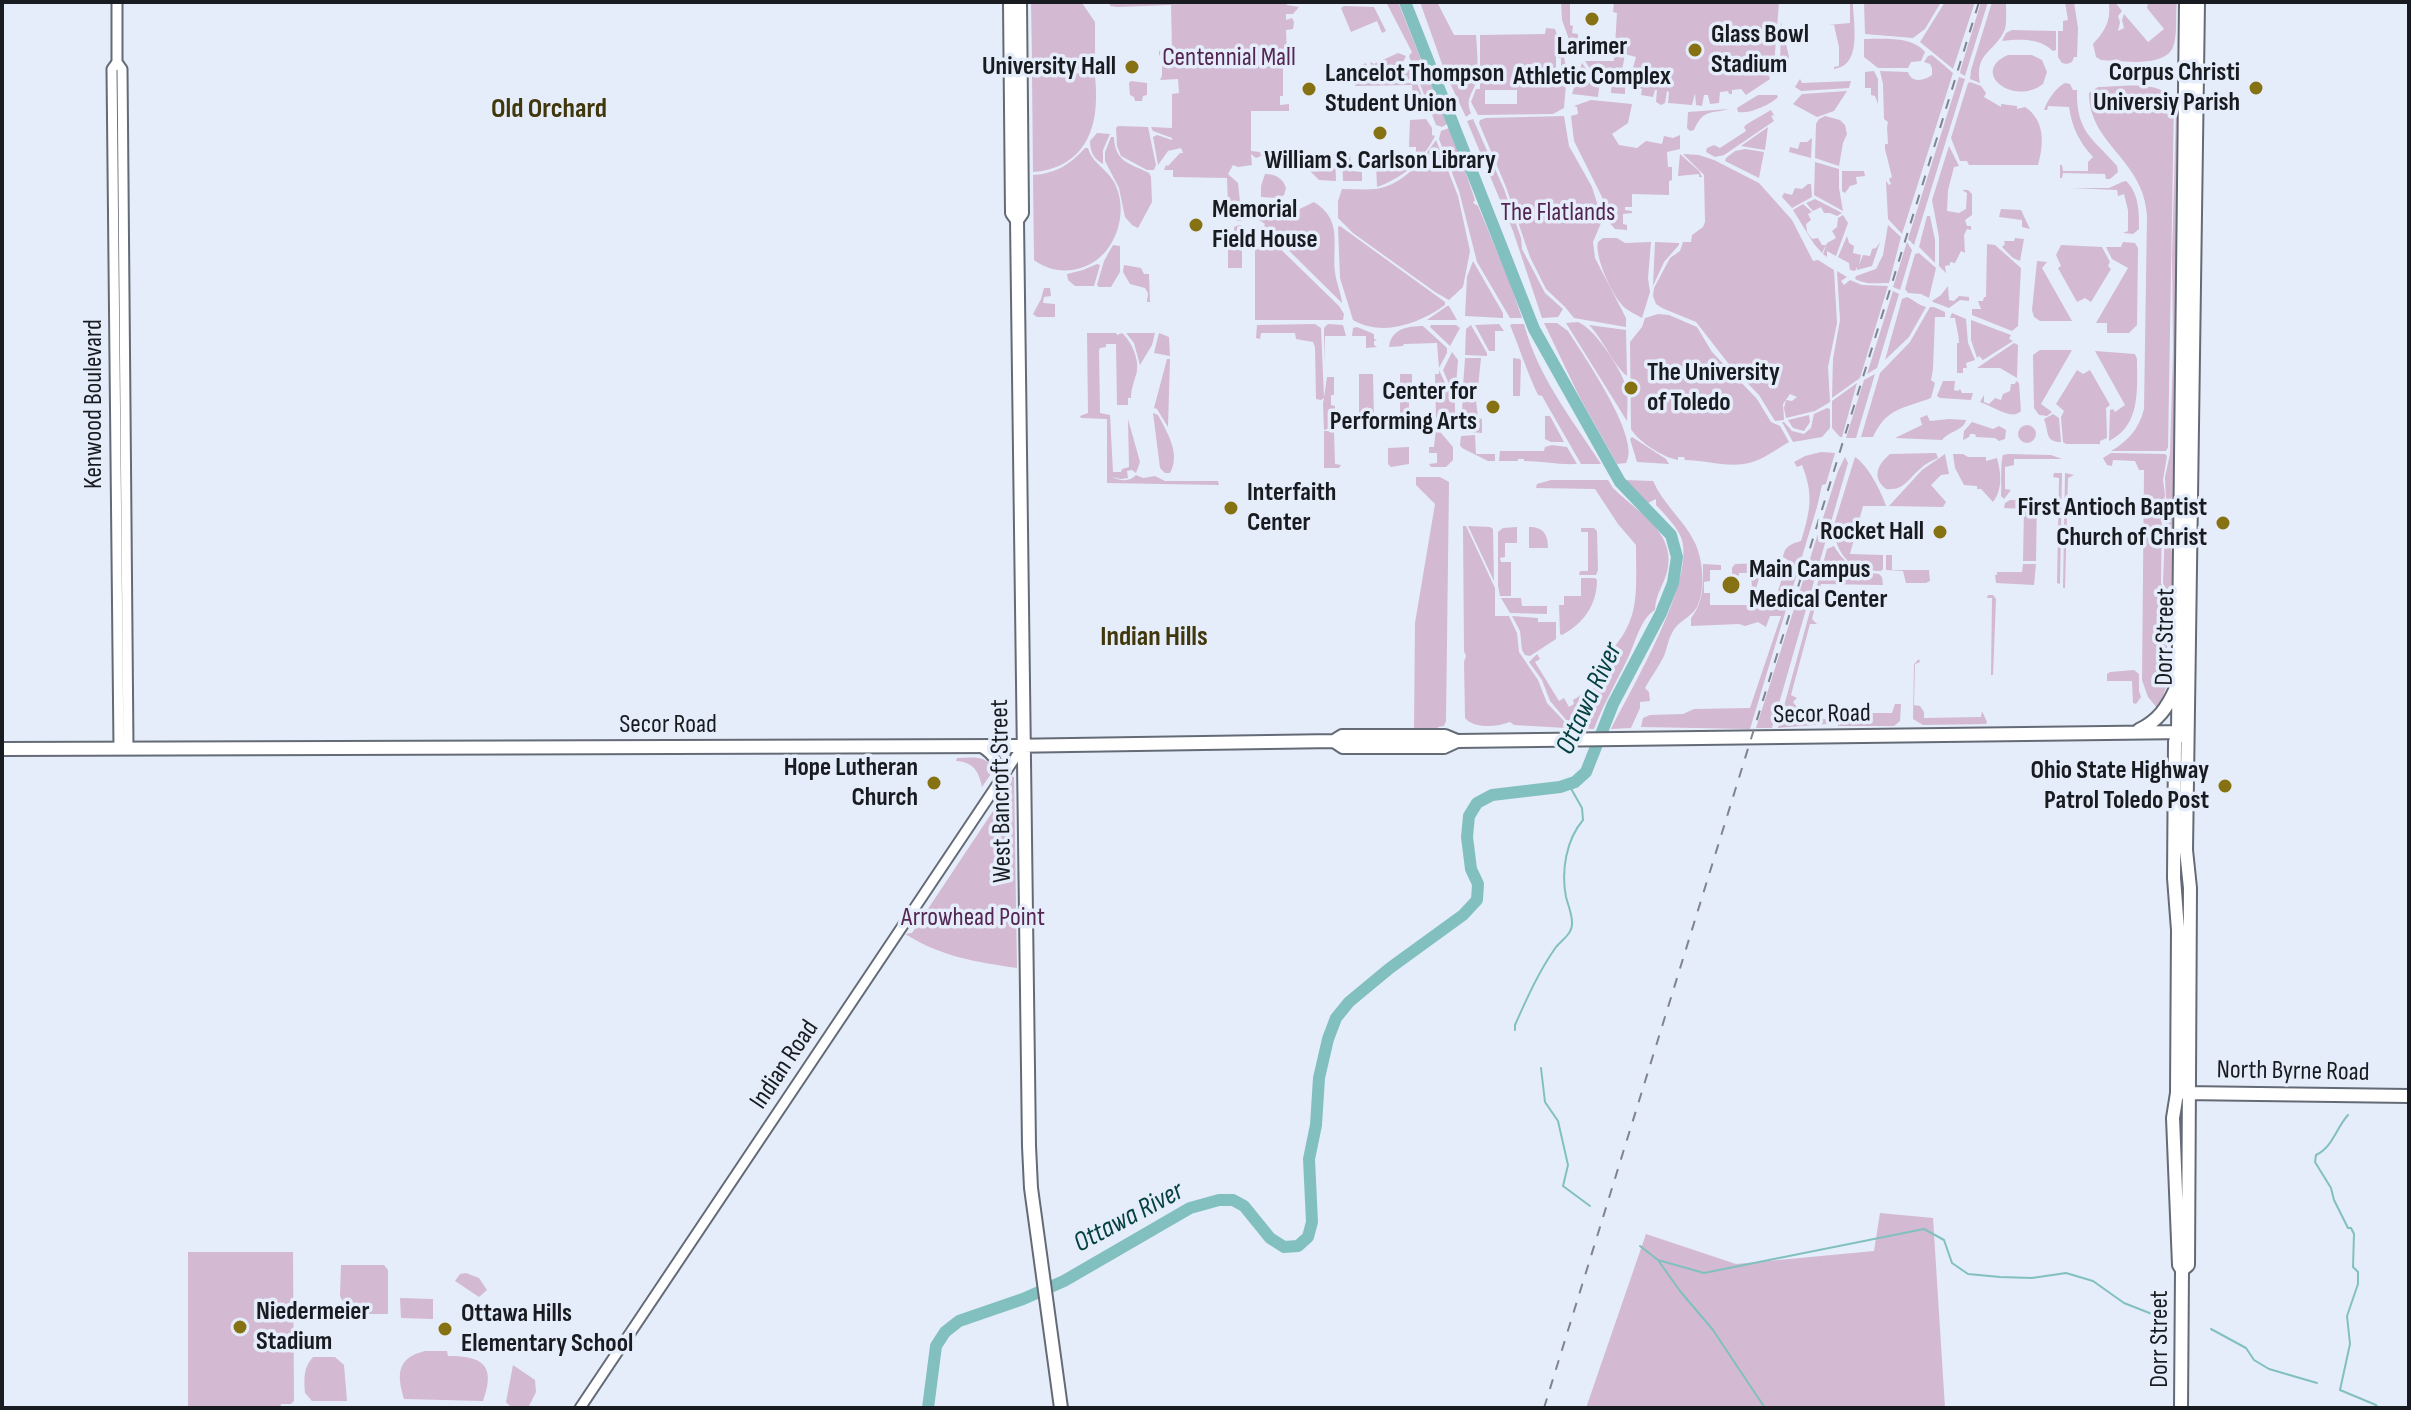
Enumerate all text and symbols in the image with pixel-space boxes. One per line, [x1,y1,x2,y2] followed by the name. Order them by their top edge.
[1583,10,1601,28] marker: Larimer Athletic Complex
[1711,19,1809,80] place label: Glass Bowl Stadium
[1513,31,1671,92] place label: Larimer Athletic Complex
[1686,41,1704,59] marker: Glass Bowl Stadium
[1162,42,1296,74] park label: Centennial Mall
[982,51,1116,83] place label: University Hall
[2093,57,2240,118] place label: Corpus Christi Universiy Parish
[1123,58,1141,76] marker: University Hall
[1325,58,1504,120] place label: Lancelot Thompson Student Union
[2247,79,2265,97] marker: Corpus Christi Universiy Parish
[1300,80,1318,98] marker: Lancelot Thompson Student Union
[491,93,607,127] district label: Old Orchard
[1371,124,1389,142] marker: William S. Carlson Library
[1264,145,1496,177] place label: William S. Carlson Library
[1212,194,1318,256] place label: Memorial Field House
[1501,197,1615,229] park label: The Flatlands
[1187,216,1205,234] marker: Memorial Field House
[78,319,110,489] street label: Kenwood Boulevard
[1647,357,1780,418] place label: The University of Toledo
[1330,376,1477,438] place label: Center for Performing Arts
[1622,379,1640,397] marker: The University of Toledo
[1484,398,1502,416] marker: Center for Performing Arts
[1247,477,1336,538] place label: Interfaith Center
[2017,492,2207,554] place label: First Antioch Baptist Church of Christ
[1222,499,1240,517] marker: Interfaith Center
[2214,514,2232,532] marker: First Antioch Baptist Church of Christ
[1820,516,1924,548] place label: Rocket Hall
[1931,523,1949,541] marker: Rocket Hall
[1749,554,1887,616] place label: Main Campus Medical Center
[1720,574,1742,596] marker: Main Campus Medical Center
[2150,588,2182,686] street label: Dorr Street
[1100,621,1208,655] district label: Indian Hills
[1550,638,1630,760] water label: Ottawa River
[985,699,1019,883] street label: West Bancroft Street
[1773,699,1871,731] street label: Secor Road
[619,709,717,741] street label: Secor Road
[784,752,918,814] place label: Hope Lutheran Church
[2030,755,2209,816] place label: Ohio State Highway Patrol Toledo Post
[925,774,943,792] marker: Hope Lutheran Church
[2216,777,2234,795] marker: Ohio State Highway Patrol Toledo Post
[901,902,1045,934] park label: Arrowhead Point
[744,1015,826,1115] street label: Indian Road
[2216,1055,2370,1089] street label: North Byrne Road
[1068,1175,1190,1261] water label: Ottawa River
[2144,1290,2176,1388] street label: Dorr Street
[256,1296,370,1358] place label: Niedermeier Stadium
[461,1298,633,1360] place label: Ottawa Hills Elementary School
[231,1318,249,1336] marker: Niedermeier Stadium
[436,1320,454,1338] marker: Ottawa Hills Elementary School

